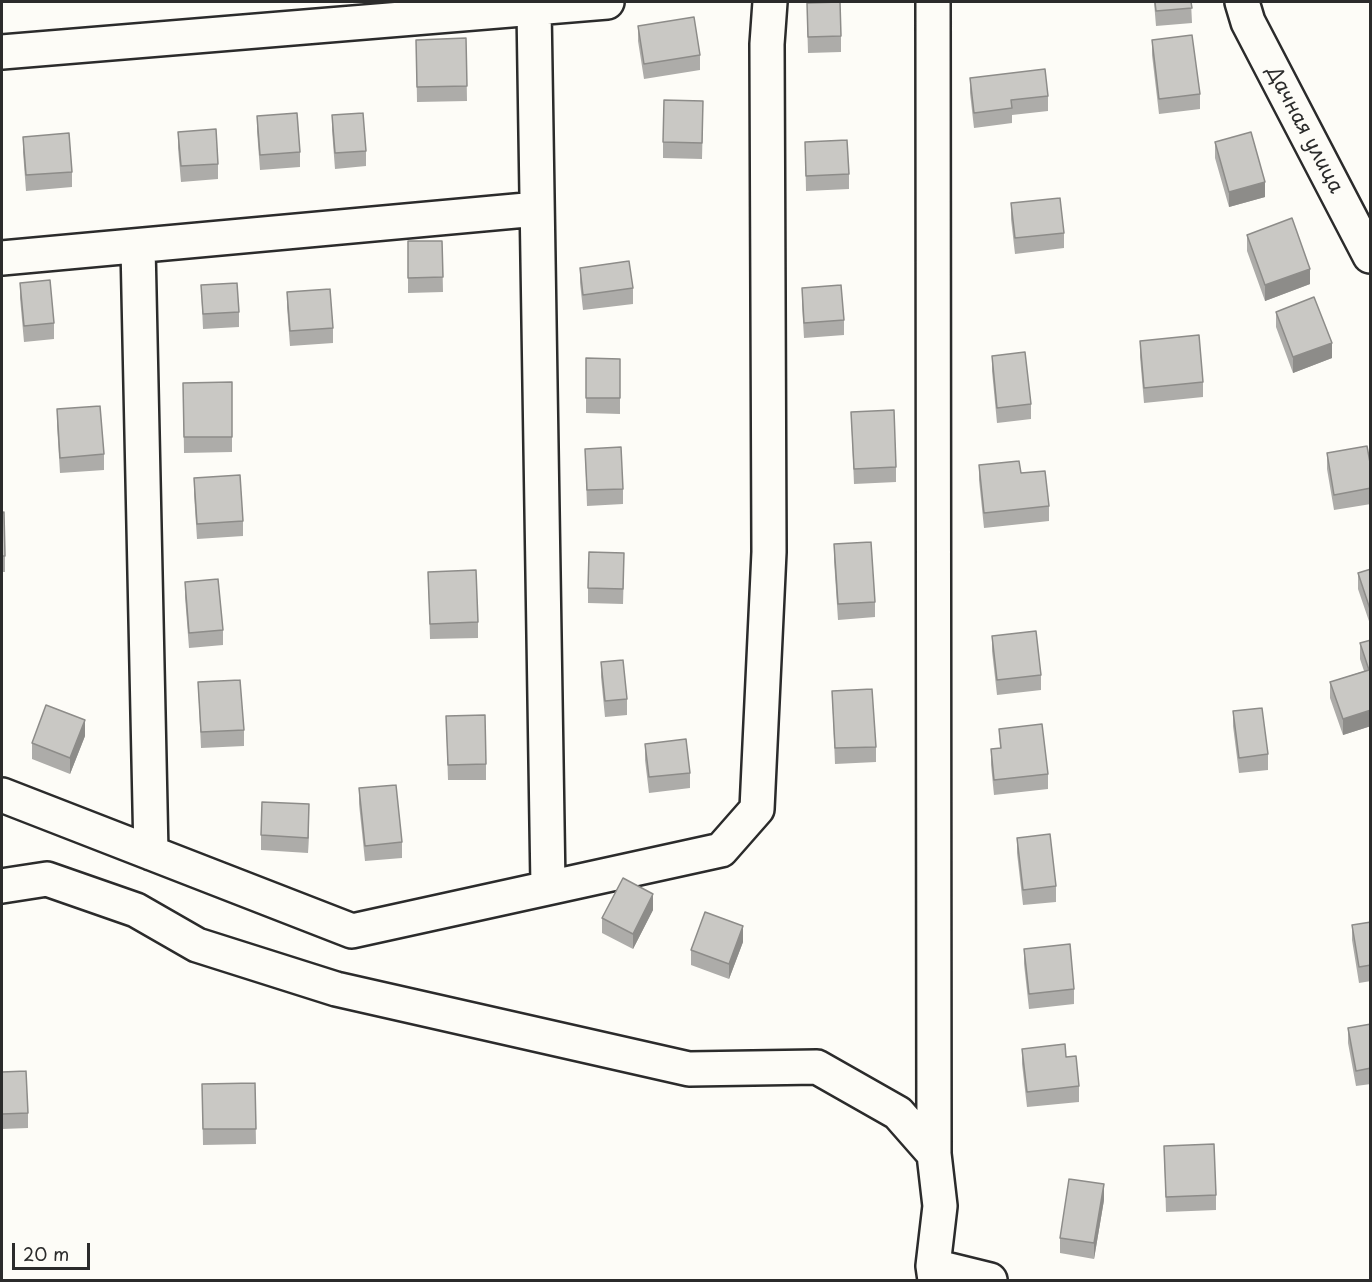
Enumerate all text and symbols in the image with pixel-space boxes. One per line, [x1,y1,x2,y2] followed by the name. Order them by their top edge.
[1260,62,1348,198] street label: Дачная улица
[15,1231,93,1269] scale bar
[23,1240,69,1267] text: 20 m

